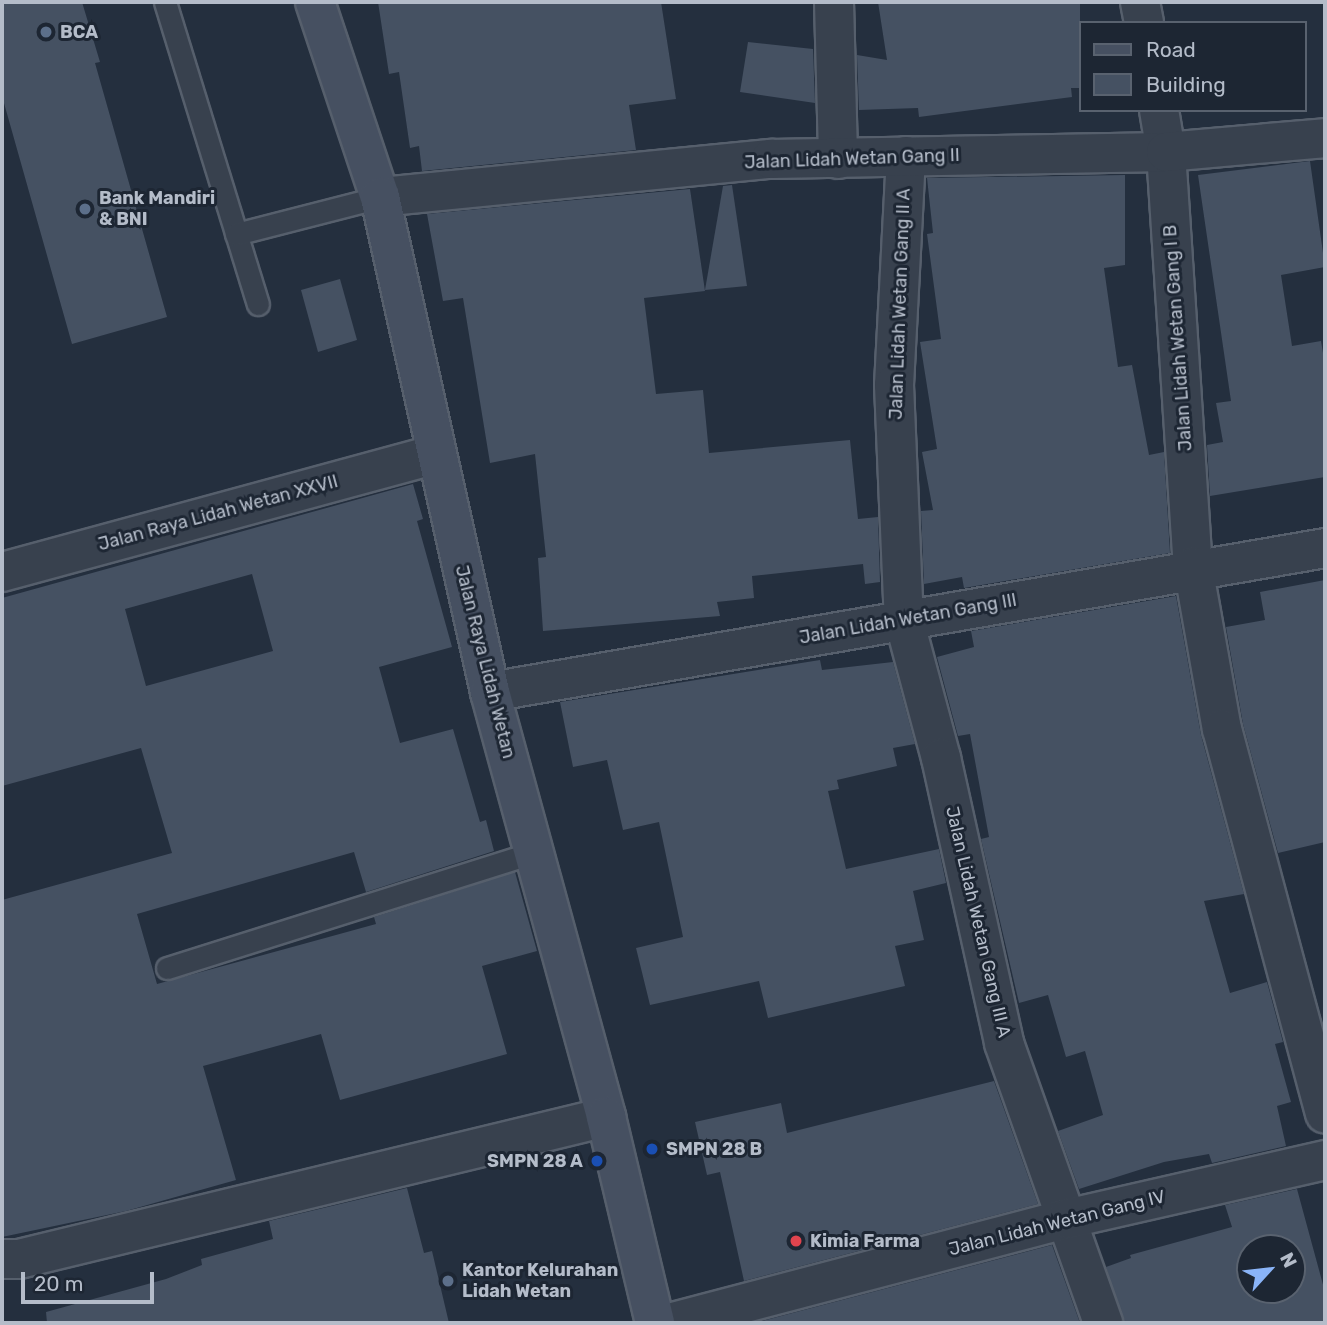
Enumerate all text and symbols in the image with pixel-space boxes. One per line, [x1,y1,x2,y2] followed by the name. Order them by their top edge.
[60,21,98,43] place label: BCA
[1078,21,1306,112] legend
[38,24,54,40] marker: BCA
[1146,37,1196,62] text: Road
[1146,72,1226,97] text: Building
[744,144,960,174] street label: Jalan Lidah Wetan Gang II
[99,188,215,230] place label: Bank Mandiri & BNI
[885,188,915,420] street label: Jalan Lidah Wetan Gang II A
[77,201,93,217] marker: Bank Mandiri & BNI
[1159,224,1197,452] street label: Jalan Lidah Wetan Gang I B
[96,471,340,555] street label: Jalan Raya Lidah Wetan XXVII
[450,563,520,761] street label: Jalan Raya Lidah Wetan
[797,589,1019,649] street label: Jalan Lidah Wetan Gang III
[941,804,1015,1040] street label: Jalan Lidah Wetan Gang III A
[666,1138,762,1160] place label: SMPN 28 B
[644,1141,660,1157] marker: SMPN 28 B
[487,1150,583,1172] place label: SMPN 28 A
[589,1153,605,1169] marker: SMPN 28 A
[946,1186,1168,1260] street label: Jalan Lidah Wetan Gang IV
[810,1230,920,1252] place label: Kimia Farma
[788,1233,804,1249] marker: Kimia Farma
[1236,1234,1306,1304] north arrow
[1275,1249,1302,1271] text: N
[24,1258,158,1302] scale bar
[462,1260,619,1302] place label: Kantor Kelurahan Lidah Wetan
[34,1271,83,1296] text: 20 m
[440,1273,456,1289] marker: Kantor Kelurahan Lidah Wetan

